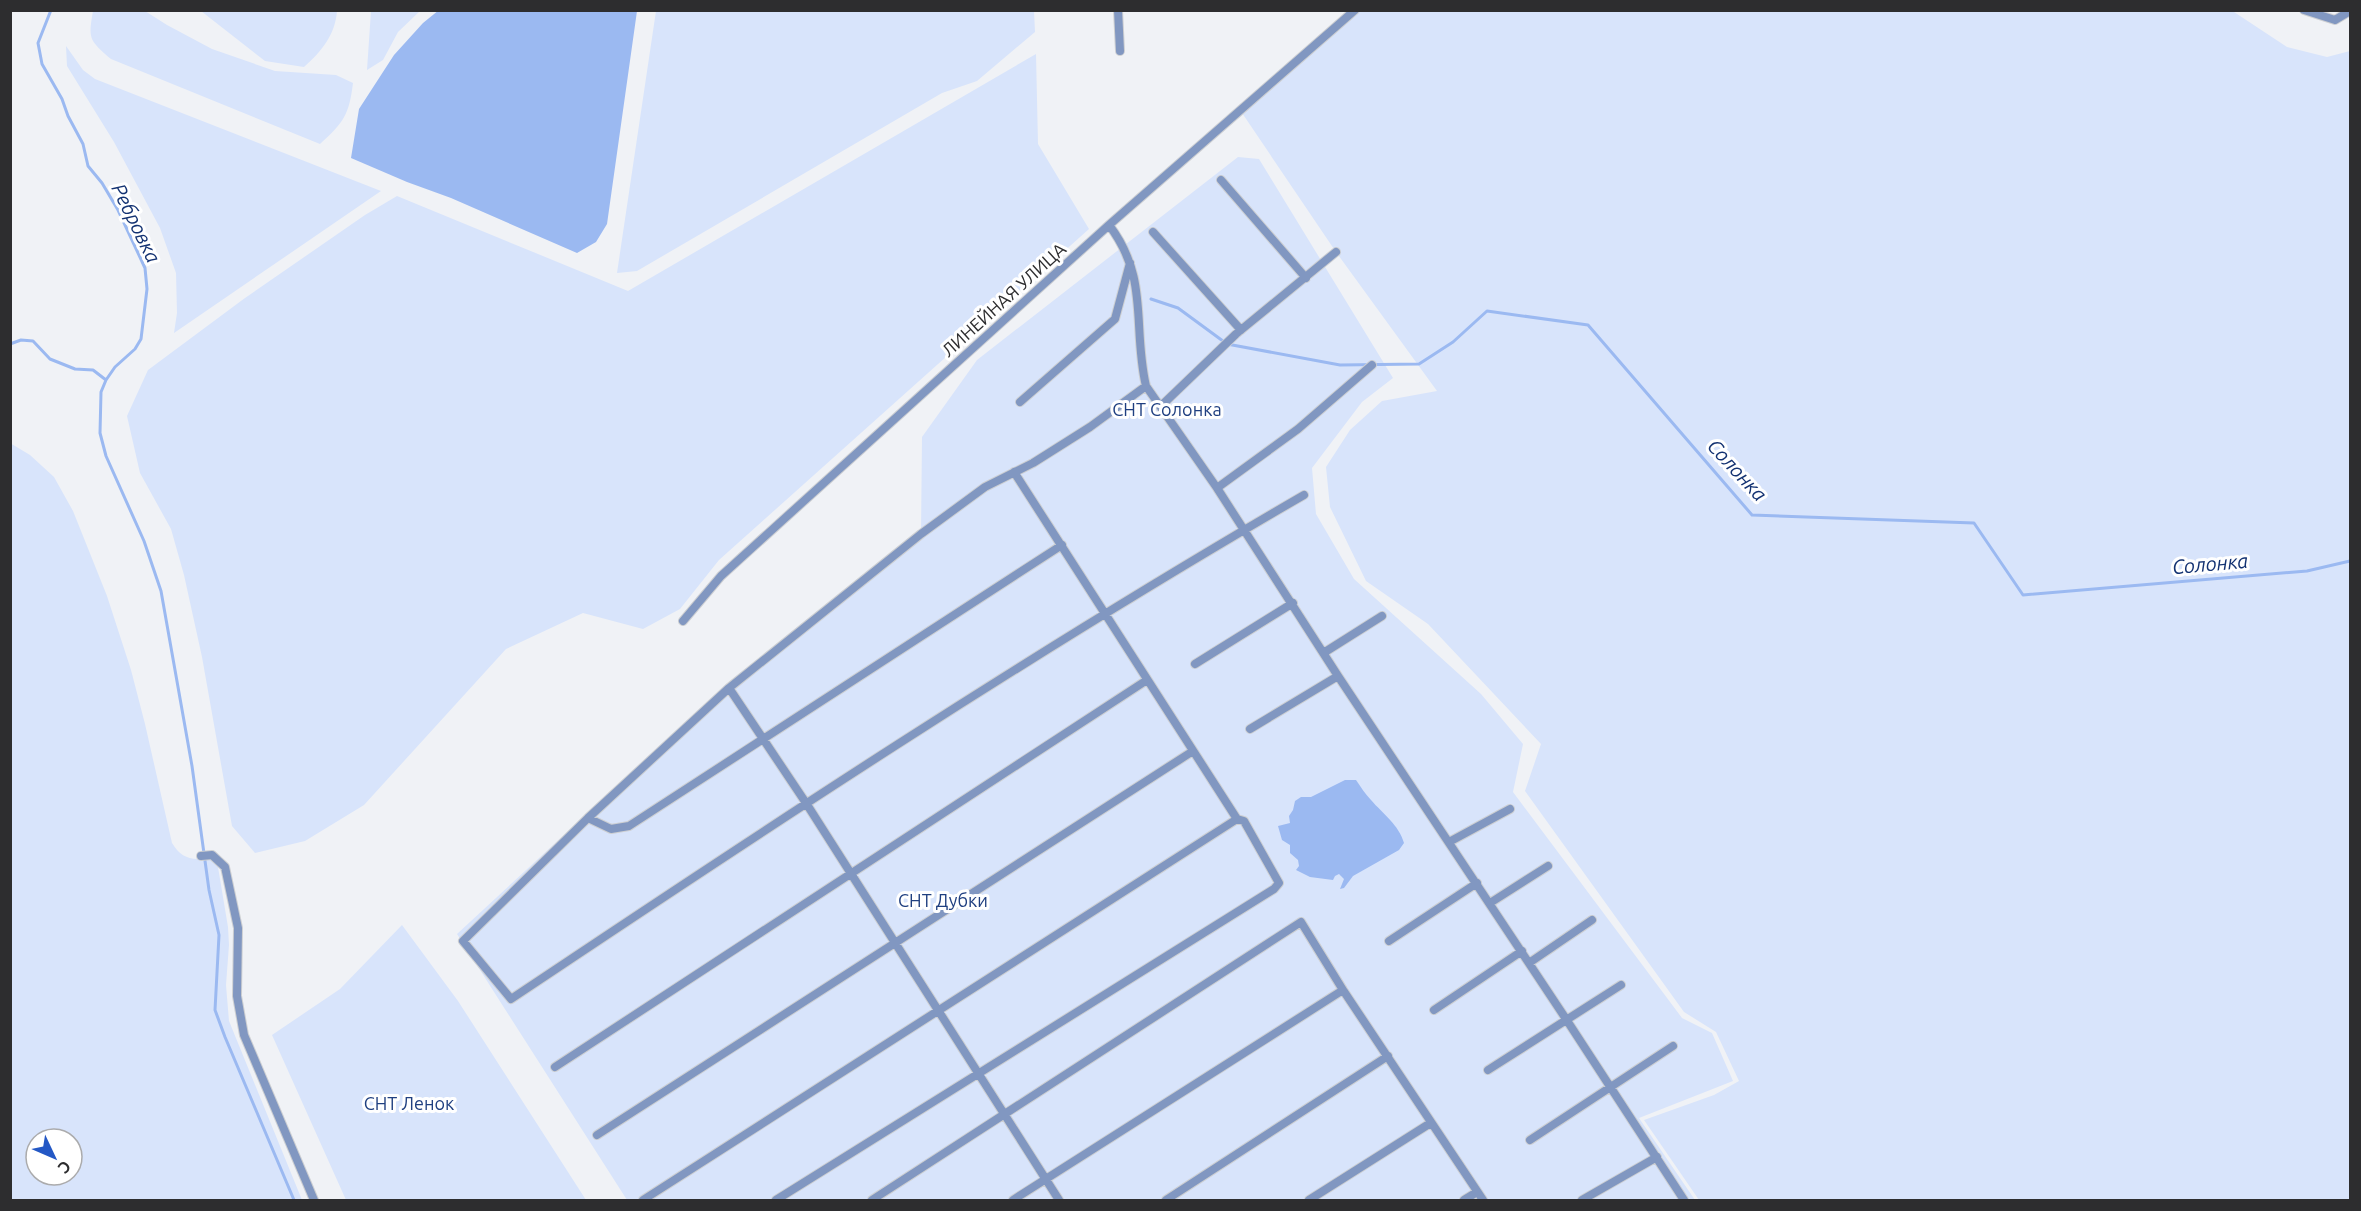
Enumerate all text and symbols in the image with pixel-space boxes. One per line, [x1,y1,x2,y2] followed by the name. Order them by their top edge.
[107,179,166,266] water label: Ребровка
[937,238,1070,360] street label: ЛИНЕЙНАЯ УЛИЦА
[1112,399,1222,419] park label: СНТ Солонка
[1703,434,1772,506] water label: Солонка
[2171,549,2249,578] water label: Солонка
[898,890,988,910] park label: СНТ Дубки
[364,1093,454,1113] park label: СНТ Ленок
[24,1127,84,1187] north arrow
[55,1157,75,1177] text: С

